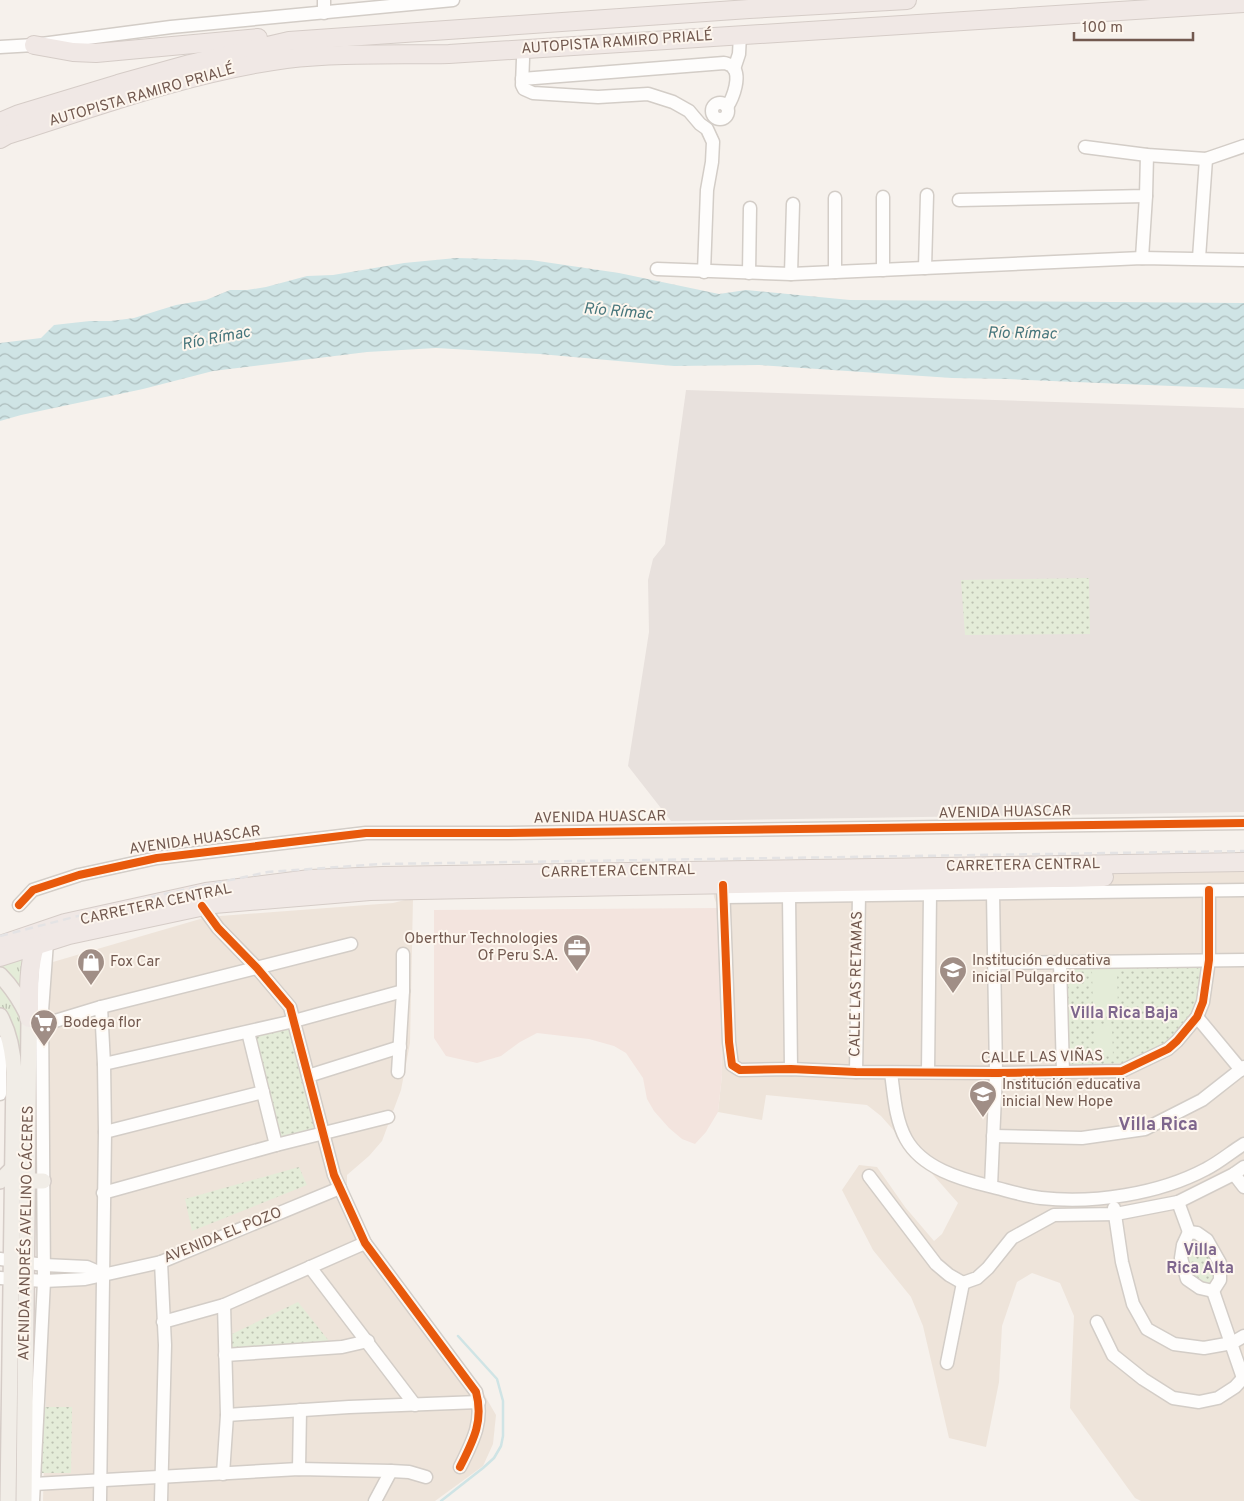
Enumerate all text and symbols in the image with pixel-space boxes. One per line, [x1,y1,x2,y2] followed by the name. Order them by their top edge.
[1074,10,1193,42] scale bar
[1082,19,1123,38] text: 100 m
[520,26,713,59] street label: AUTOPISTA RAMIRO PRIALÉ
[47,59,237,132] street label: AUTOPISTA RAMIRO PRIALÉ
[583,299,654,325] water label: Río Rímac
[180,322,252,355] water label: Río Rímac
[987,323,1057,345] water label: Río Rímac
[938,802,1072,824] street label: AVENIDA HUASCAR
[533,807,667,829] street label: AVENIDA HUASCAR
[128,822,262,860] street label: AVENIDA HUASCAR
[946,855,1100,877] street label: CARRETERA CENTRAL
[541,861,695,883] street label: CARRETERA CENTRAL
[79,880,233,930] street label: CARRETERA CENTRAL
[846,911,868,1057] street label: CALLE LAS RETAMAS
[404,930,558,966] place label: Oberthur Technologies Of Peru S.A.
[562,933,592,972] office icon: Oberthur Technologies Of Peru S.A.
[76,947,106,986] shop icon: Fox Car
[972,952,1111,988] place label: Institución educativa inicial Pulgarcito
[110,953,160,972] place label: Fox Car
[938,955,968,994] school or university icon: Institución educativa inicial Pulgarcito
[1070,1004,1178,1024] district label: Villa Rica Baja
[29,1008,59,1047] supermarket icon: Bodega flor
[63,1014,142,1033] place label: Bodega flor
[981,1046,1103,1069] street label: CALLE LAS VIÑAS
[1002,1076,1141,1112] place label: Institución educativa inicial New Hope
[968,1079,998,1118] school or university icon: Institución educativa inicial New Hope
[14,1105,39,1361] street label: AVENIDA ANDRÉS AVELINO CÁCERES
[1118,1114,1198,1137] district label: Villa Rica
[161,1204,285,1268] street label: AVENIDA EL POZO
[1166,1241,1234,1279] district label: Villa Rica Alta

